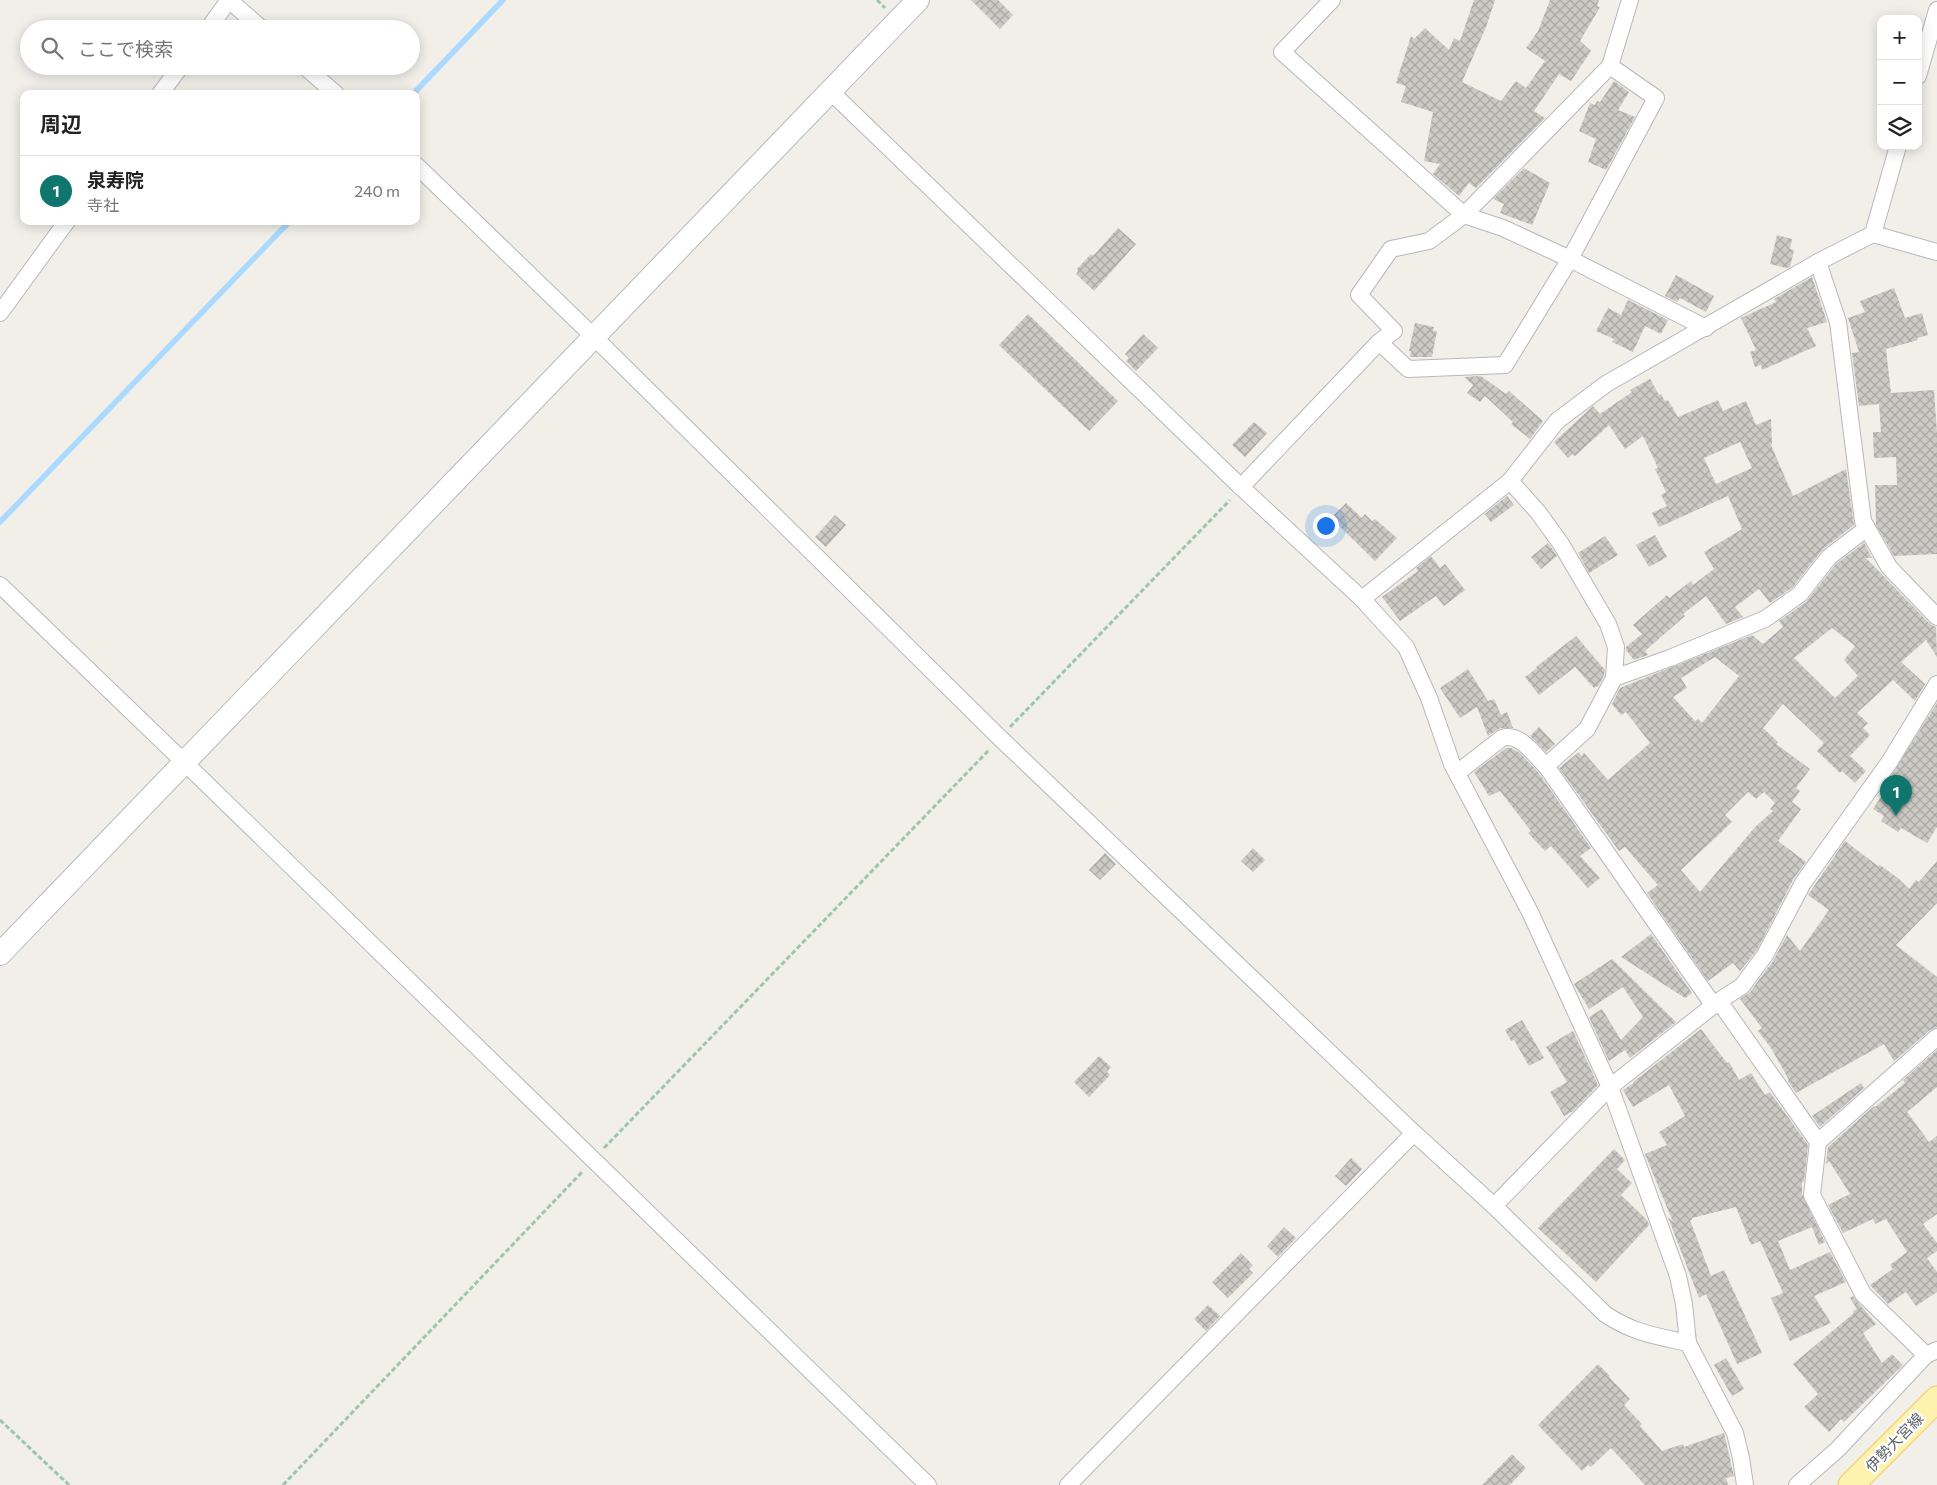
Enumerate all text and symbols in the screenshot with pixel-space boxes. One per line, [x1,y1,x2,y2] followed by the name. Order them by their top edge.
[1877,15,1922,150] map controls
[1877,15,1922,60] button: +
[20,20,420,75] search box
[38,34,66,62] icon: search
[78,37,173,60] text: ここで検索
[1877,60,1922,105] button: −
[1877,105,1922,150] button: layers
[40,111,82,136] text: 周辺
[87,168,144,191] text: 泉寿院
[52,181,60,200] text: 1
[354,181,400,200] text: 240 m
[87,195,119,214] text: 寺社
[1313,513,1339,539] your location
[1880,775,1912,816] pin: 1
[1861,1409,1927,1475] street label: 伊勢大宮線

